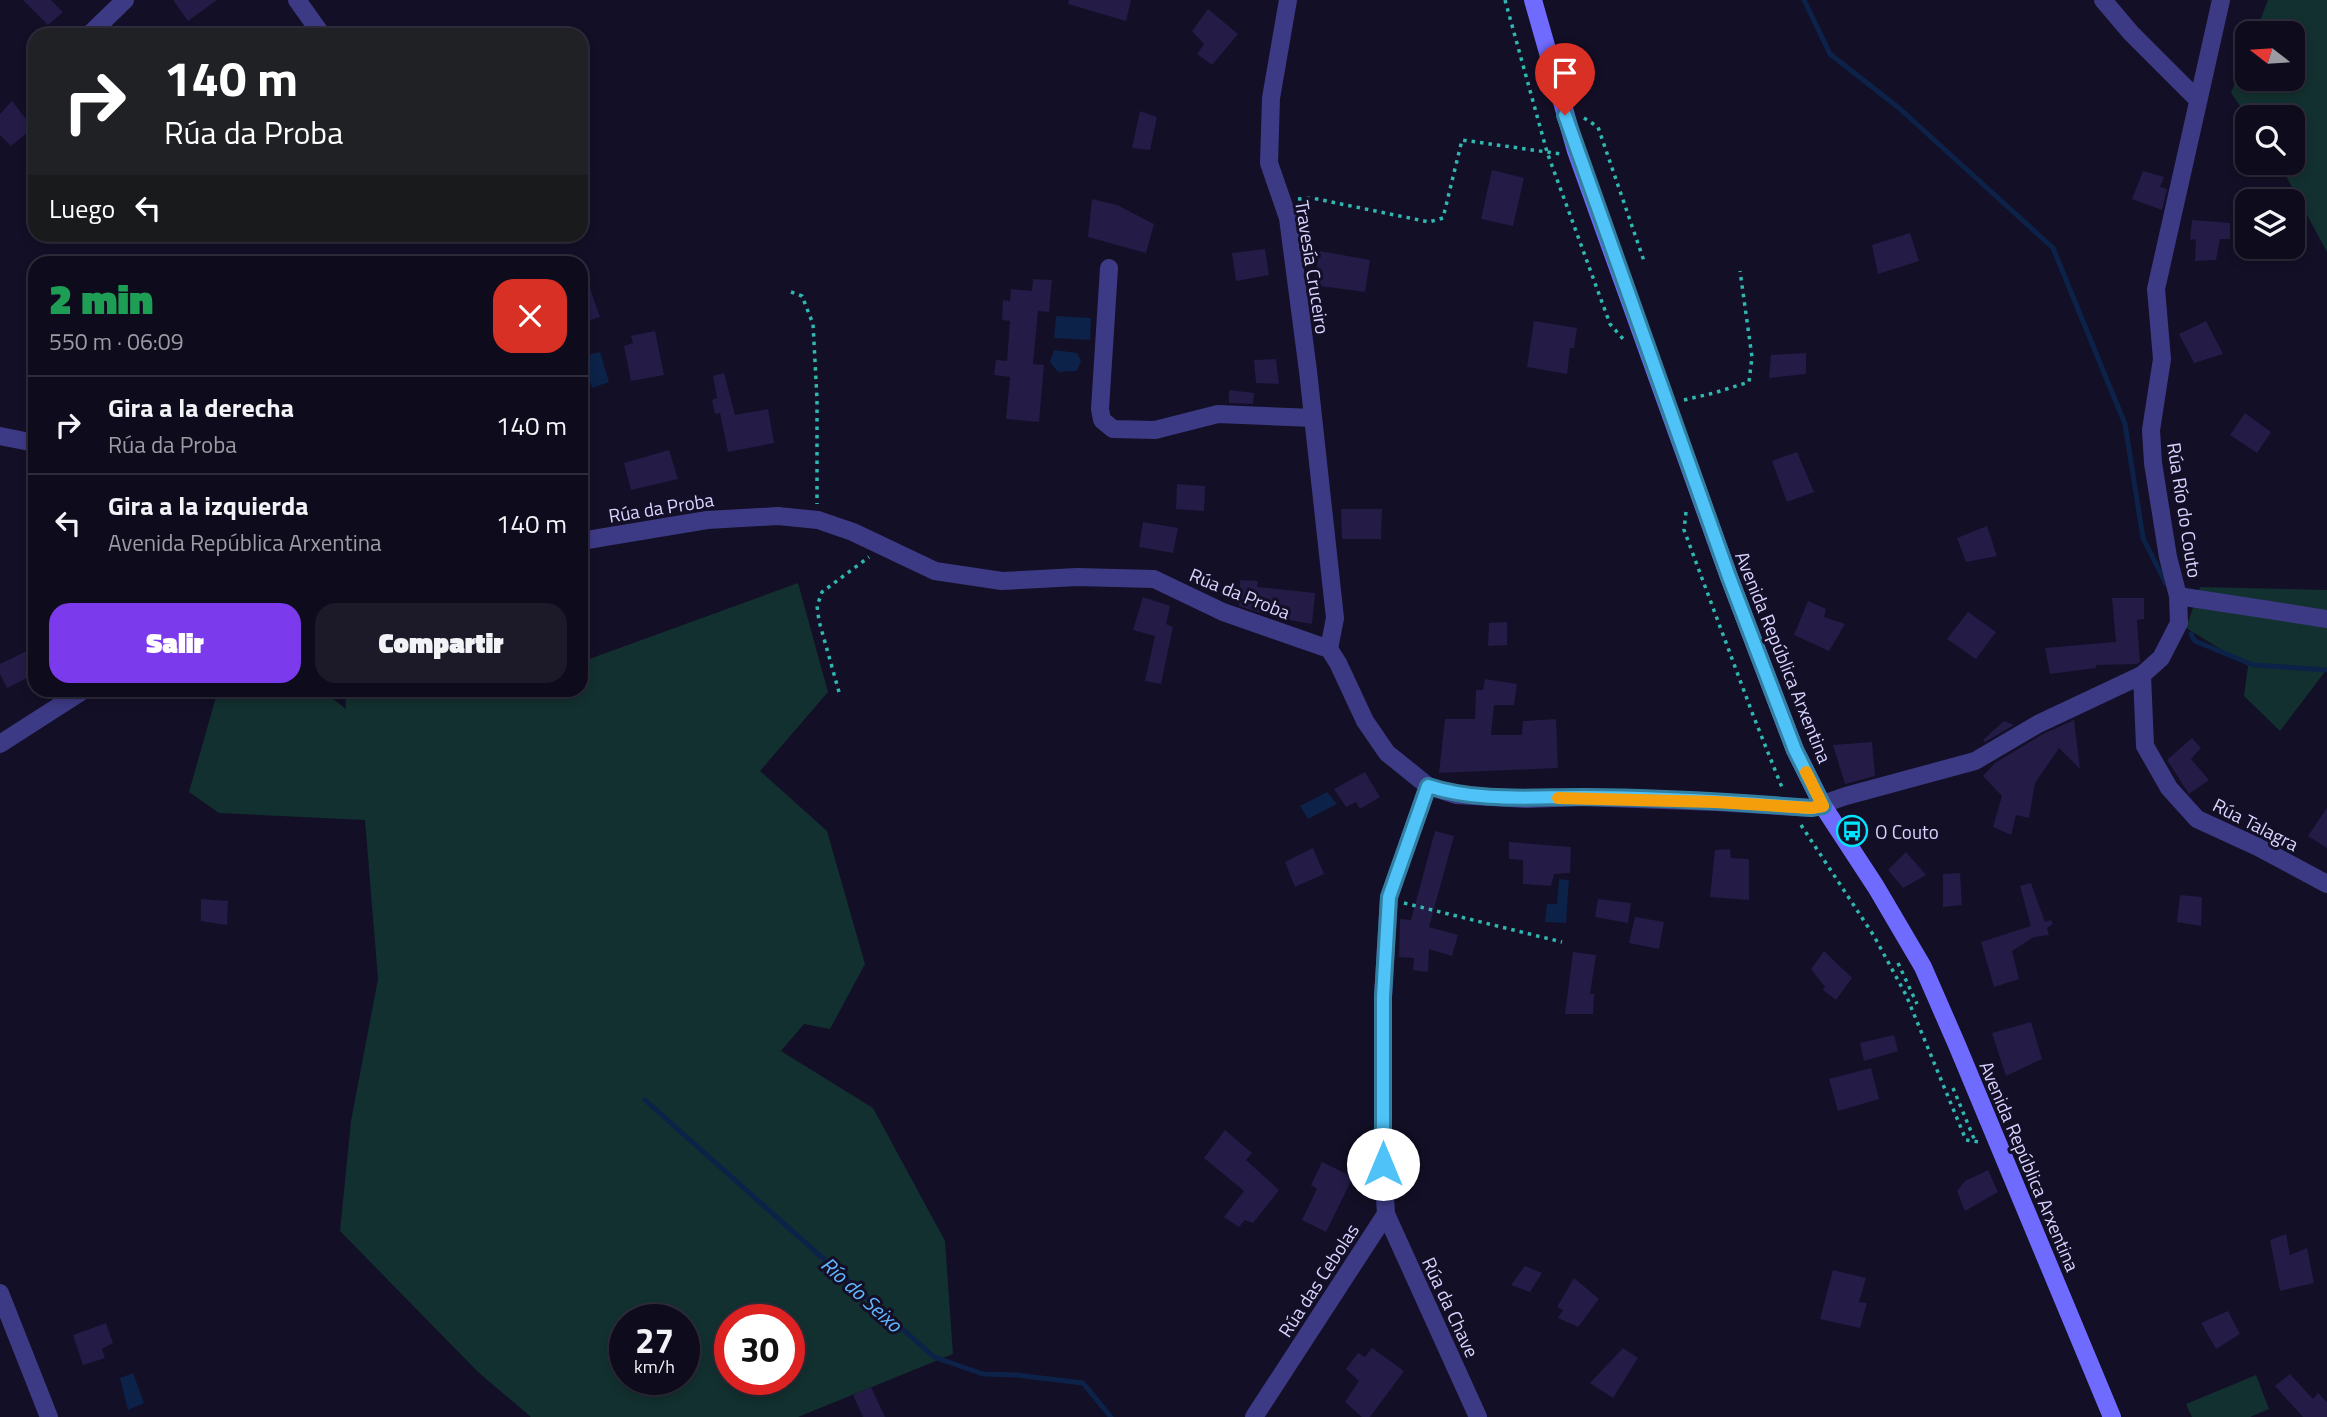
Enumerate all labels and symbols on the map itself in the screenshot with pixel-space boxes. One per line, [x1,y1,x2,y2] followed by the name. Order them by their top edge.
[2235,21,2305,91] north arrow
[1535,43,1595,115] pin
[1288,198,1338,336] street label: Travesía Cruceiro
[2160,440,2210,580] street label: Rúa Río do Couto
[606,484,716,530] street label: Rúa da Proba
[1728,547,1840,768] street label: Avenida República Arxentina
[1185,560,1295,627] street label: Rúa da Proba
[2208,790,2304,858] street label: Rúa Talagra
[1835,814,1869,848] bus stop icon: O Couto
[1875,817,1939,846] place label: O Couto
[1973,1056,2088,1276] street label: Avenida República Arxentina
[1346,1127,1420,1201] position arrow
[1270,1217,1366,1343] street label: Rúa das Cebolas
[814,1249,910,1340] water label: Río do Seixo
[1415,1252,1487,1362] street label: Rúa da Chave
[714,1304,805,1395] speed limit sign: 30

